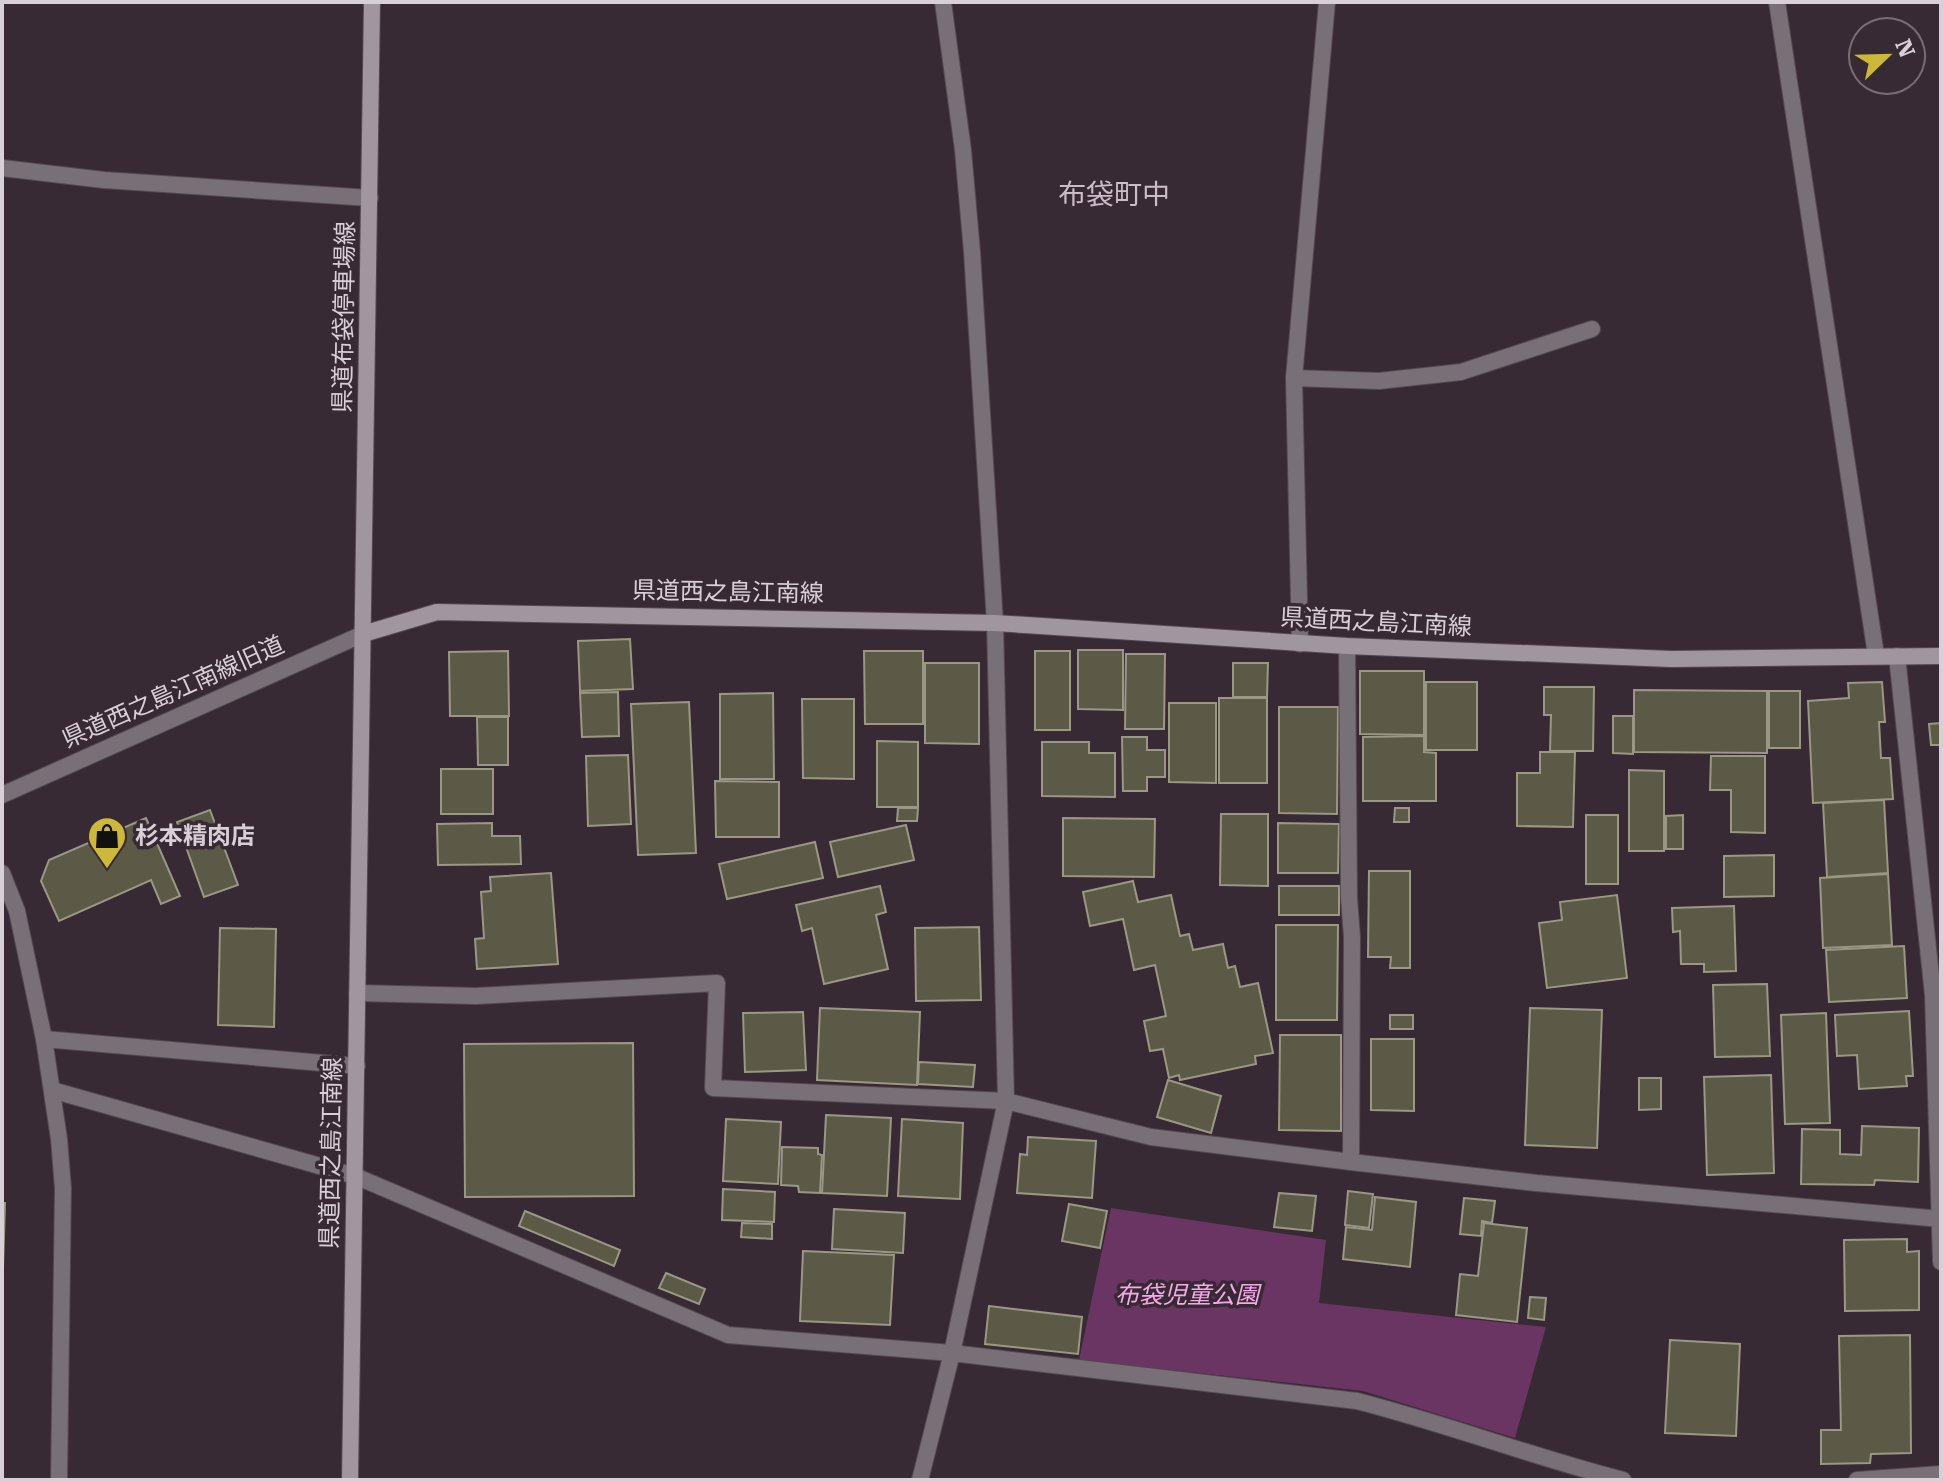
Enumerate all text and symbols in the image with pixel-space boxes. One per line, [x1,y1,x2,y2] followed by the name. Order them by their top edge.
[1847,16,1927,96] north arrow
[1890,36,1920,61] text: N
[1058,178,1170,211] district label: 布袋町中
[328,221,360,413] street label: 県道布袋停車場線
[632,576,824,608] street label: 県道西之島江南線
[1279,603,1473,641] street label: 県道西之島江南線
[58,630,288,754] street label: 県道西之島江南線旧道
[86,815,128,870] shop icon: 杉本精肉店
[135,822,255,850] place label: 杉本精肉店
[315,1057,347,1249] street label: 県道西之島江南線
[1115,1281,1262,1309] park label: 布袋児童公園

